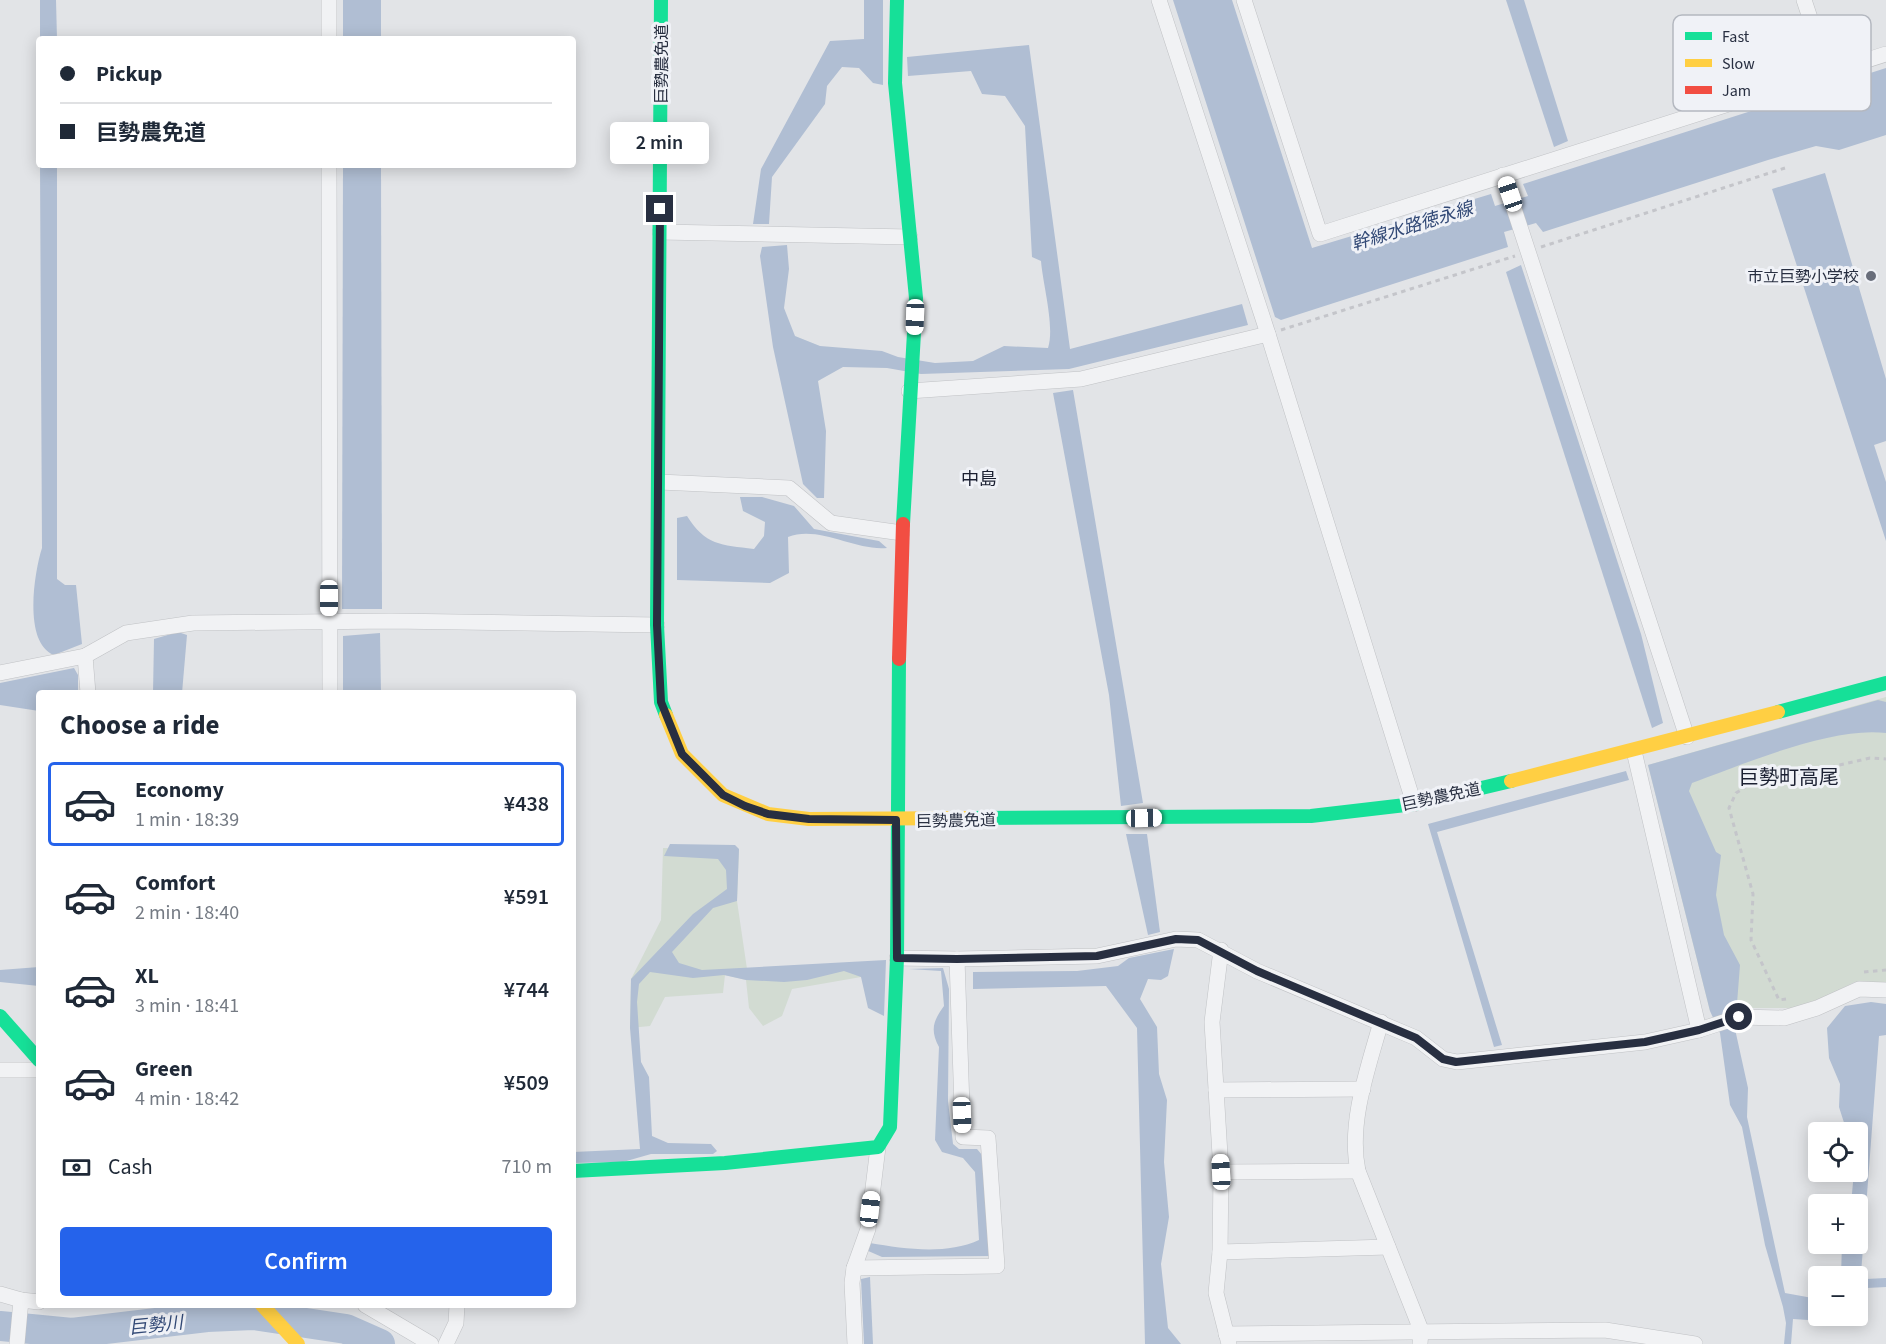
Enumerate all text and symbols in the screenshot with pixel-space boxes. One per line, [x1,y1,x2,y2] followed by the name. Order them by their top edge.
[1673,15,1871,111] legend
[651,24,673,104] street label: 巨勢農免道
[1722,26,1750,48] text: Fast
[1722,53,1755,75] text: Slow
[96,58,162,90] text: Pickup
[1722,80,1751,102] text: Jam
[96,117,206,149] text: 巨勢農免道
[610,122,710,164] callout: 2 min
[636,129,683,157] text: 2 min
[1496,174,1524,214] car
[646,195,673,222] route end
[1348,196,1478,257] water label: 幹線水路徳永線
[1747,266,1859,288] place label: 市立巨勢小学校
[1864,269,1878,283] marker: 市立巨勢小学校
[905,299,925,335] car
[961,467,997,492] district label: 中島
[320,580,338,616] car
[60,706,220,745] text: Choose a ride
[1739,764,1839,792] district label: 巨勢町高尾
[135,774,224,806] text: Economy
[63,777,117,831] icon: car
[1400,778,1483,816] street label: 巨勢農免道
[504,788,549,820] text: ¥438
[135,806,239,834] text: 1 min · 18:39
[916,809,996,833] street label: 巨勢農免道
[1126,809,1162,827] car
[135,867,216,899] text: Comfort
[63,870,117,924] icon: car
[504,881,549,913] text: ¥591
[135,899,239,927] text: 2 min · 18:40
[135,960,159,992] text: XL
[63,963,117,1017] icon: car
[504,974,549,1006] text: ¥744
[135,992,239,1020] text: 3 min · 18:41
[1725,1003,1752,1030] route start
[135,1053,193,1085] text: Green
[63,1056,117,1110] icon: car
[504,1067,549,1099] text: ¥509
[135,1085,239,1113] text: 4 min · 18:42
[952,1097,972,1133] car
[1808,1122,1868,1326] map controls
[1808,1122,1868,1182] button: locate
[60,1151,93,1184] icon: cash
[108,1151,153,1183] text: Cash
[502,1153,552,1181] text: 710 m
[1211,1154,1231,1190] car
[859,1190,881,1228] car
[1808,1194,1868,1254] button: +
[60,1227,552,1296] button: Confirm
[1808,1266,1868,1326] button: −
[128,1310,186,1341] water label: 巨勢川

